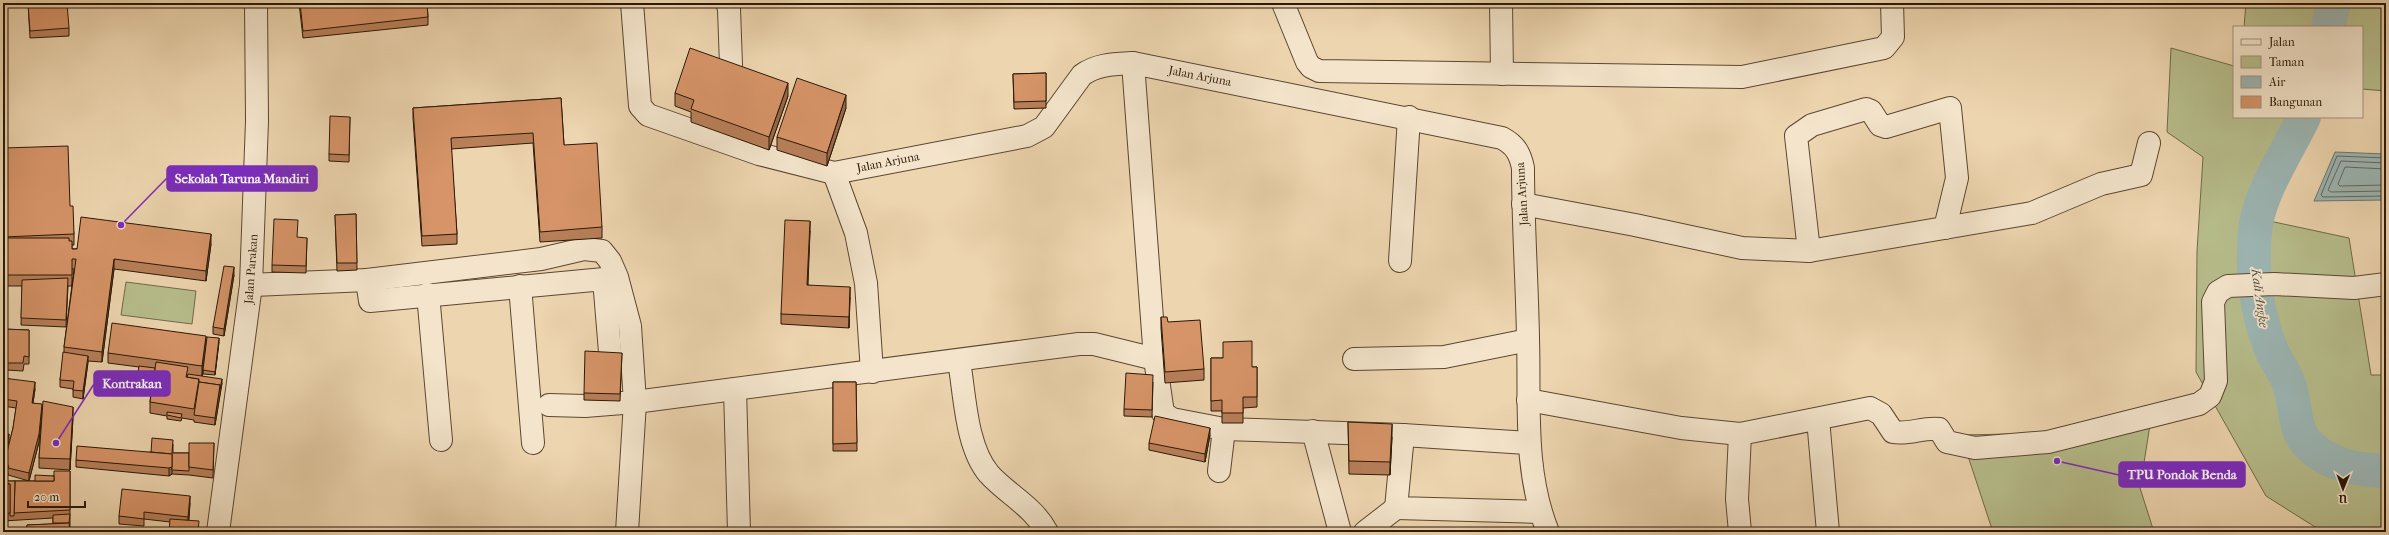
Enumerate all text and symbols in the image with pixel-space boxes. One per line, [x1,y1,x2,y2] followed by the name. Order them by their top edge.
[2233,26,2363,118] legend
[2268,35,2295,49] text: Jalan
[2269,55,2304,69] text: Taman
[1166,63,1233,89] street label: Jalan Arjuna
[2268,75,2286,89] text: Air
[2269,95,2322,109] text: Bangunan
[854,149,921,175] street label: Jalan Arjuna
[1513,161,1531,227] street label: Jalan Arjuna
[167,166,317,191] callout: Sekolah Taruna Mandiri
[175,171,309,186] text: Sekolah Taruna Mandiri
[241,233,260,306] street label: Jalan Parakan
[2248,267,2272,329] water label: Kali Angke
[94,371,170,396] callout: Kontrakan
[102,376,162,391] text: Kontrakan
[2119,462,2245,487] callout: TPU Pondok Benda
[2126,467,2238,482] text: TPU Pondok Benda
[2323,469,2363,509] north arrow
[28,483,85,509] scale bar
[34,490,59,504] text: 20 m
[2338,492,2348,505] text: U

